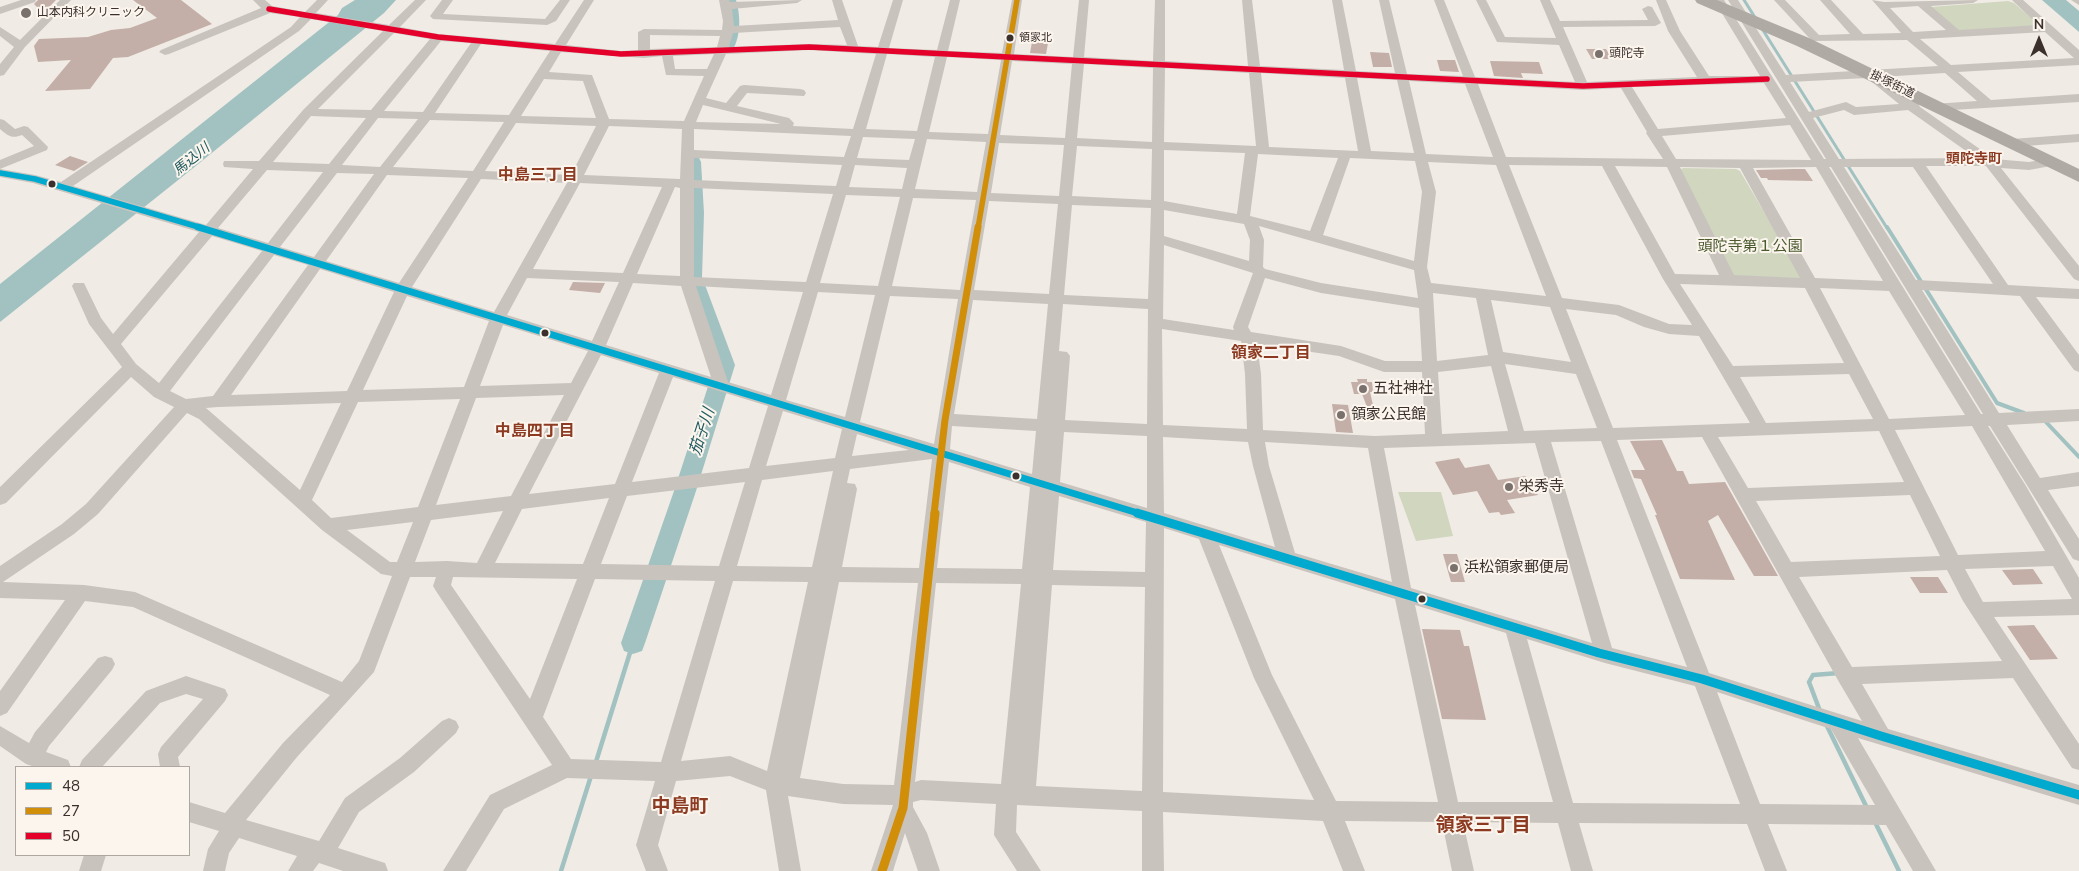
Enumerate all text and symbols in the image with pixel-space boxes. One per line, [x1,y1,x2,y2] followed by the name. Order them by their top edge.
[19,6,33,20] marker: 山本内科クリニック
[37,6,145,20] place label: 山本内科クリニック
[2014,15,2064,65] north arrow
[2034,15,2044,34] text: N
[1019,31,1052,45] place label: 領家北
[1005,33,1015,43] marker: 領家北
[1609,47,1645,61] place label: 頭陀寺
[1593,48,1605,60] marker: 頭陀寺
[1867,68,1917,102] street label: 掛塚街道
[170,140,214,180] water label: 馬込川
[1946,152,2002,168] district label: 頭陀寺町
[498,166,578,186] district label: 中島三丁目
[47,179,57,189] unlabelled marker
[1698,238,1802,256] park label: 頭陀寺第１公園
[540,328,550,338] unlabelled marker
[1231,344,1311,364] district label: 領家二丁目
[1373,380,1433,398] place label: 五社神社
[1357,383,1369,395] marker: 五社神社
[686,406,720,458] water label: 茄子川
[1351,406,1426,424] place label: 領家公民館
[1335,409,1347,421] marker: 領家公民館
[495,422,575,442] district label: 中島四丁目
[1011,471,1021,481] unlabelled marker
[1519,478,1564,496] place label: 栄秀寺
[1503,481,1515,493] marker: 栄秀寺
[1464,559,1569,577] place label: 浜松領家郵便局
[1448,562,1460,574] marker: 浜松領家郵便局
[1417,594,1427,604] unlabelled marker
[15,766,190,856] legend
[62,776,80,796] text: 48
[652,796,708,818] district label: 中島町
[62,801,80,821] text: 27
[1436,815,1530,837] district label: 領家三丁目
[62,826,80,846] text: 50

